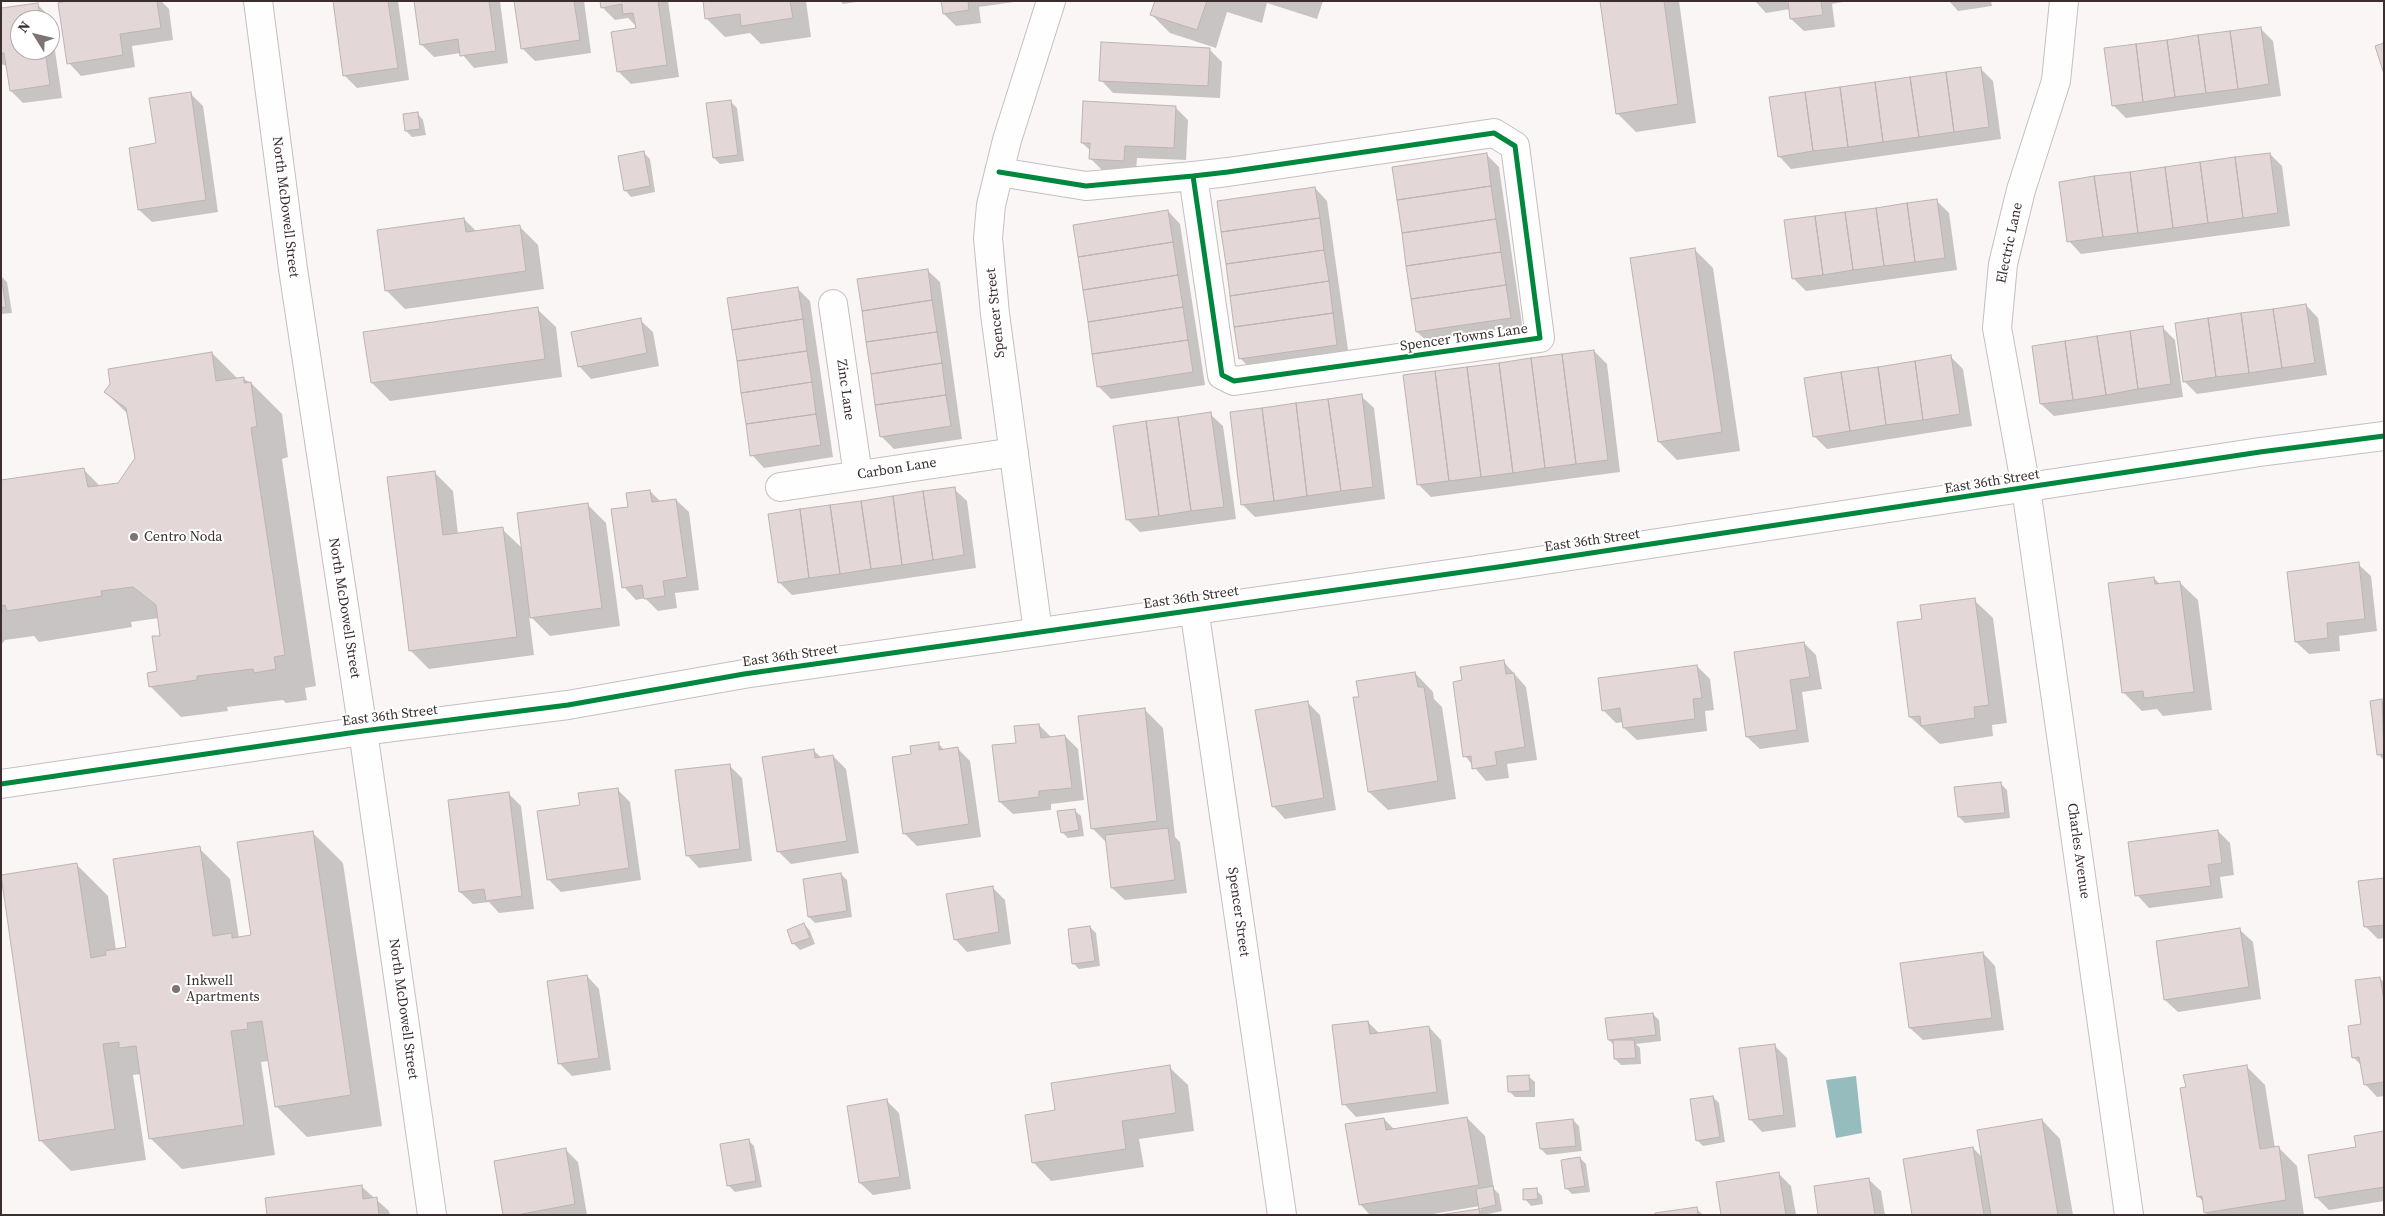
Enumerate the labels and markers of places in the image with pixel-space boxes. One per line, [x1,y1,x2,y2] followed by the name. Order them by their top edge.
[144,529,222,545] place label: Centro Noda
[128,531,140,543] marker: Centro Noda
[186,973,260,1006] place label: Inkwell Apartments
[170,983,182,995] marker: Inkwell Apartments

